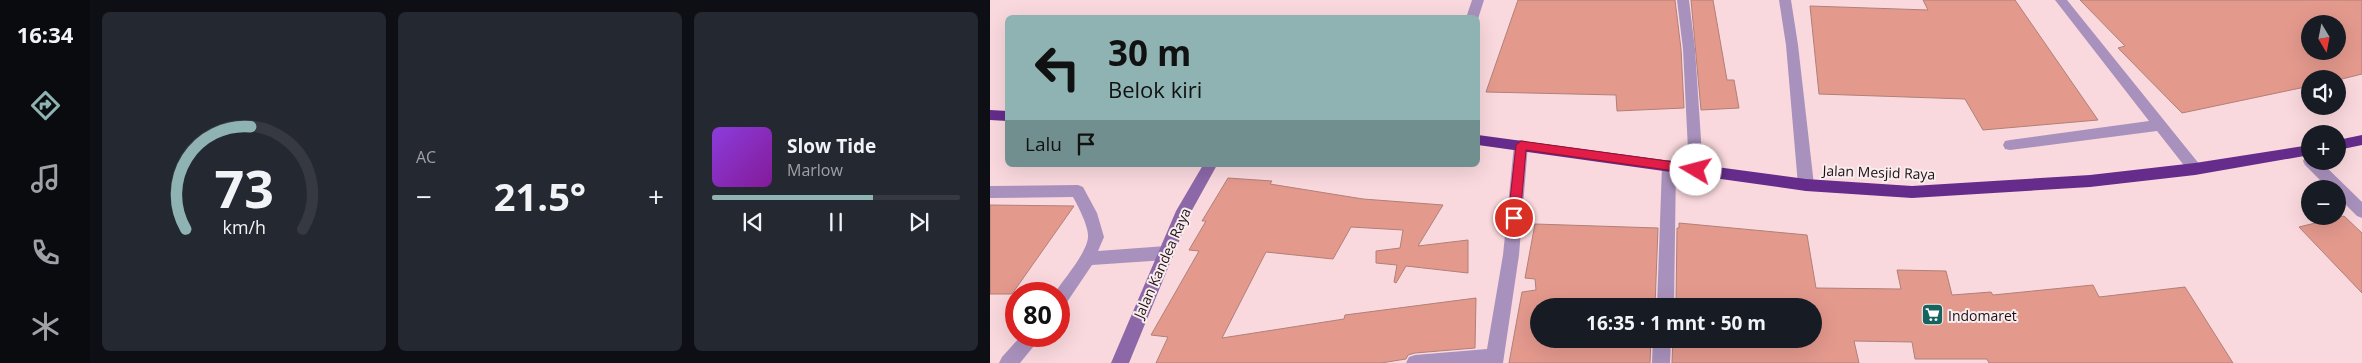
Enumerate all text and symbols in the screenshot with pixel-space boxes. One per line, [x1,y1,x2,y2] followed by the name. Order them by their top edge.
[2301,15,2346,60] north arrow
[2301,15,2346,225] map controls
[17,19,73,49] text: 16:34
[1108,29,1191,76] text: 30 m
[1025,35,1090,100] icon: left
[2301,70,2346,115] button: sound
[1108,74,1202,104] text: Belok kiri
[28,88,63,123] icon: directions
[2301,125,2346,170] button: +
[1072,130,1100,158] icon: arrive
[1025,131,1062,157] text: Lalu
[787,133,876,159] text: Slow Tide
[1669,143,1721,195] position arrow
[416,146,436,168] text: AC
[214,152,274,223] text: 73
[787,159,843,181] text: Marlow
[1820,160,1936,183] street label: Jalan Mesjid Raya
[28,161,63,196] icon: music
[494,170,586,222] text: 21.5°
[416,177,432,215] text: −
[648,177,664,215] text: +
[2301,180,2346,225] button: −
[1493,197,1535,239] pin
[1500,204,1528,232] icon: arrive
[1128,205,1195,323] street label: Jalan Kandea Raya
[739,208,767,236] icon: previous
[822,208,850,236] icon: pause
[905,208,933,236] icon: next
[222,215,266,239] text: km/h
[28,235,63,270] icon: phone
[1005,282,1070,347] speed limit sign: 80
[1920,303,1944,327] supermarket icon: Indomaret
[1948,306,2017,325] place label: Indomaret
[28,309,63,344] icon: climate
[1586,310,1766,336] text: 16:35 · 1 mnt · 50 m

